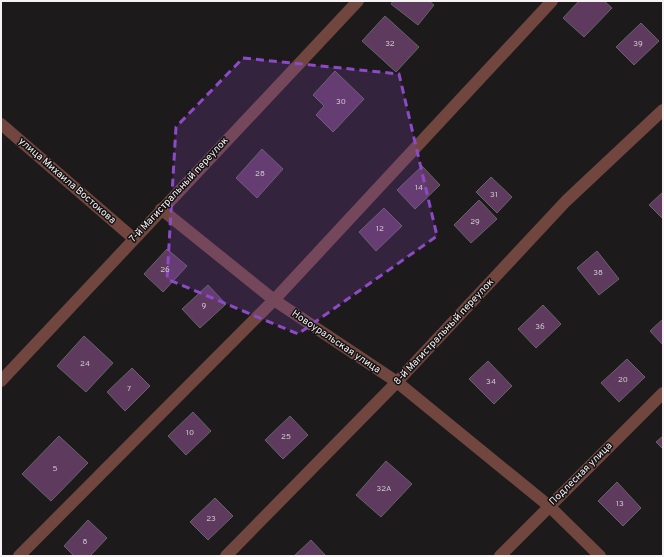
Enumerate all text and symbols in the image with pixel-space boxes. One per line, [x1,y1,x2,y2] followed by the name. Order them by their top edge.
[385,39,395,49] house number: 32
[633,39,643,49] house number: 39
[336,97,346,107] house number: 30
[127,134,232,246] street label: 7-й Магистральный переулок
[16,135,118,227] street label: улица Михаила Востокова
[255,169,265,179] house number: 28
[415,183,423,193] house number: 14
[490,190,498,200] house number: 31
[470,217,480,227] house number: 29
[376,224,384,234] house number: 12
[160,265,170,275] house number: 26
[593,268,603,278] house number: 38
[391,276,497,388] street label: 8-й Магистральный переулок
[202,301,207,311] house number: 9
[289,307,383,377] street label: Новоуральская улица
[535,322,545,332] house number: 36
[80,359,90,369] house number: 24
[618,375,628,385] house number: 20
[486,377,496,387] house number: 34
[127,384,131,394] house number: 7
[186,428,194,438] house number: 10
[281,432,291,442] house number: 25
[547,440,615,508] street label: Подлесная улица
[53,464,58,474] house number: 5
[377,484,392,494] house number: 32А
[616,499,624,509] house number: 13
[206,514,216,524] house number: 23
[83,537,88,547] house number: 8

